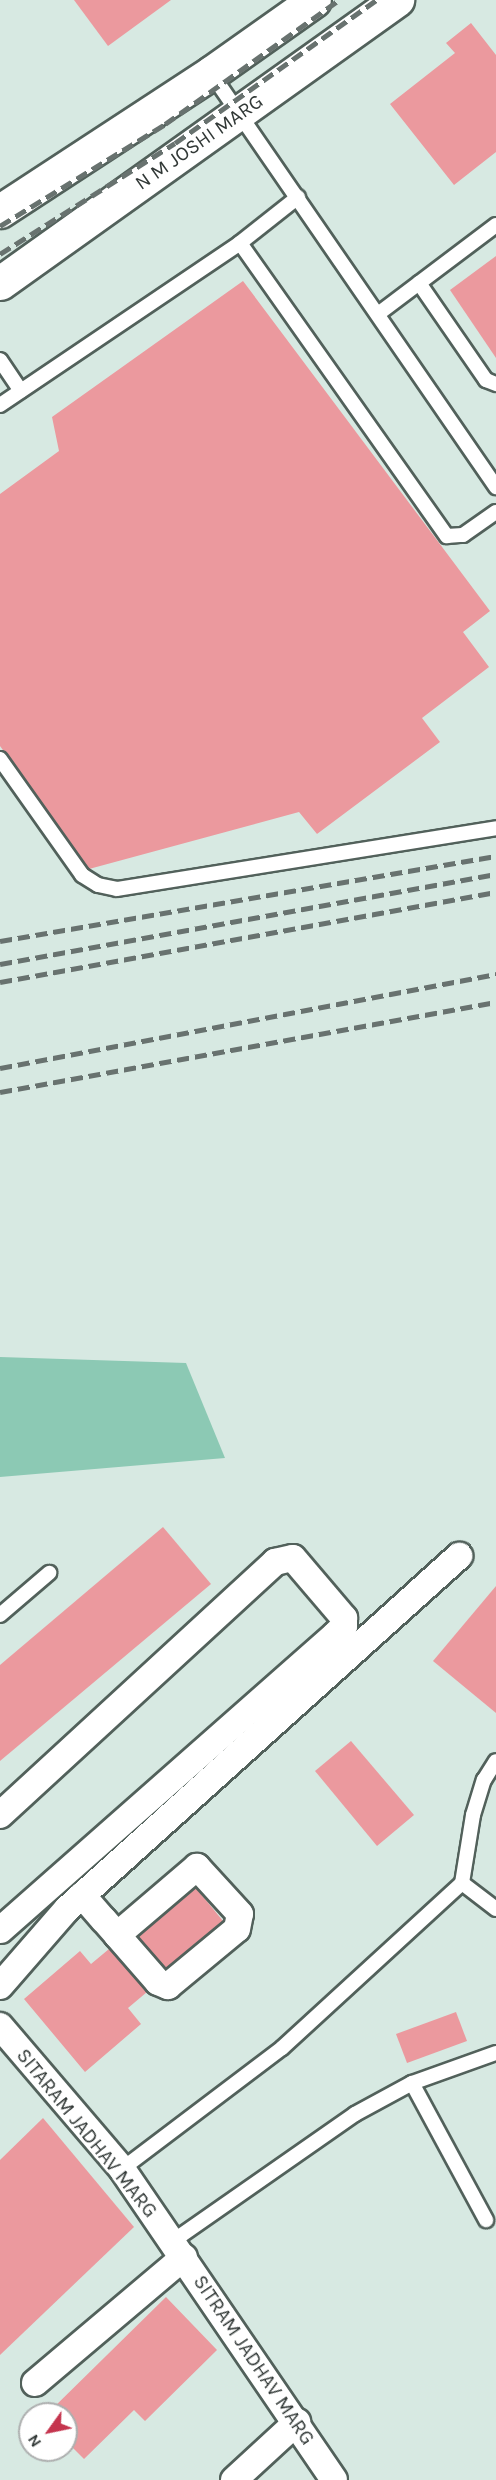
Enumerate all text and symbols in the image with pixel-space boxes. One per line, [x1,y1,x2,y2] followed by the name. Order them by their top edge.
[130,89,268,195] street label: N M JOSHI MARG
[11,2044,163,2222] street label: SITARAM JADHAV MARG
[188,2270,320,2450] street label: SITRAM JADHAV MARG
[18,2402,78,2462] north arrow
[23,2431,45,2451] text: N

